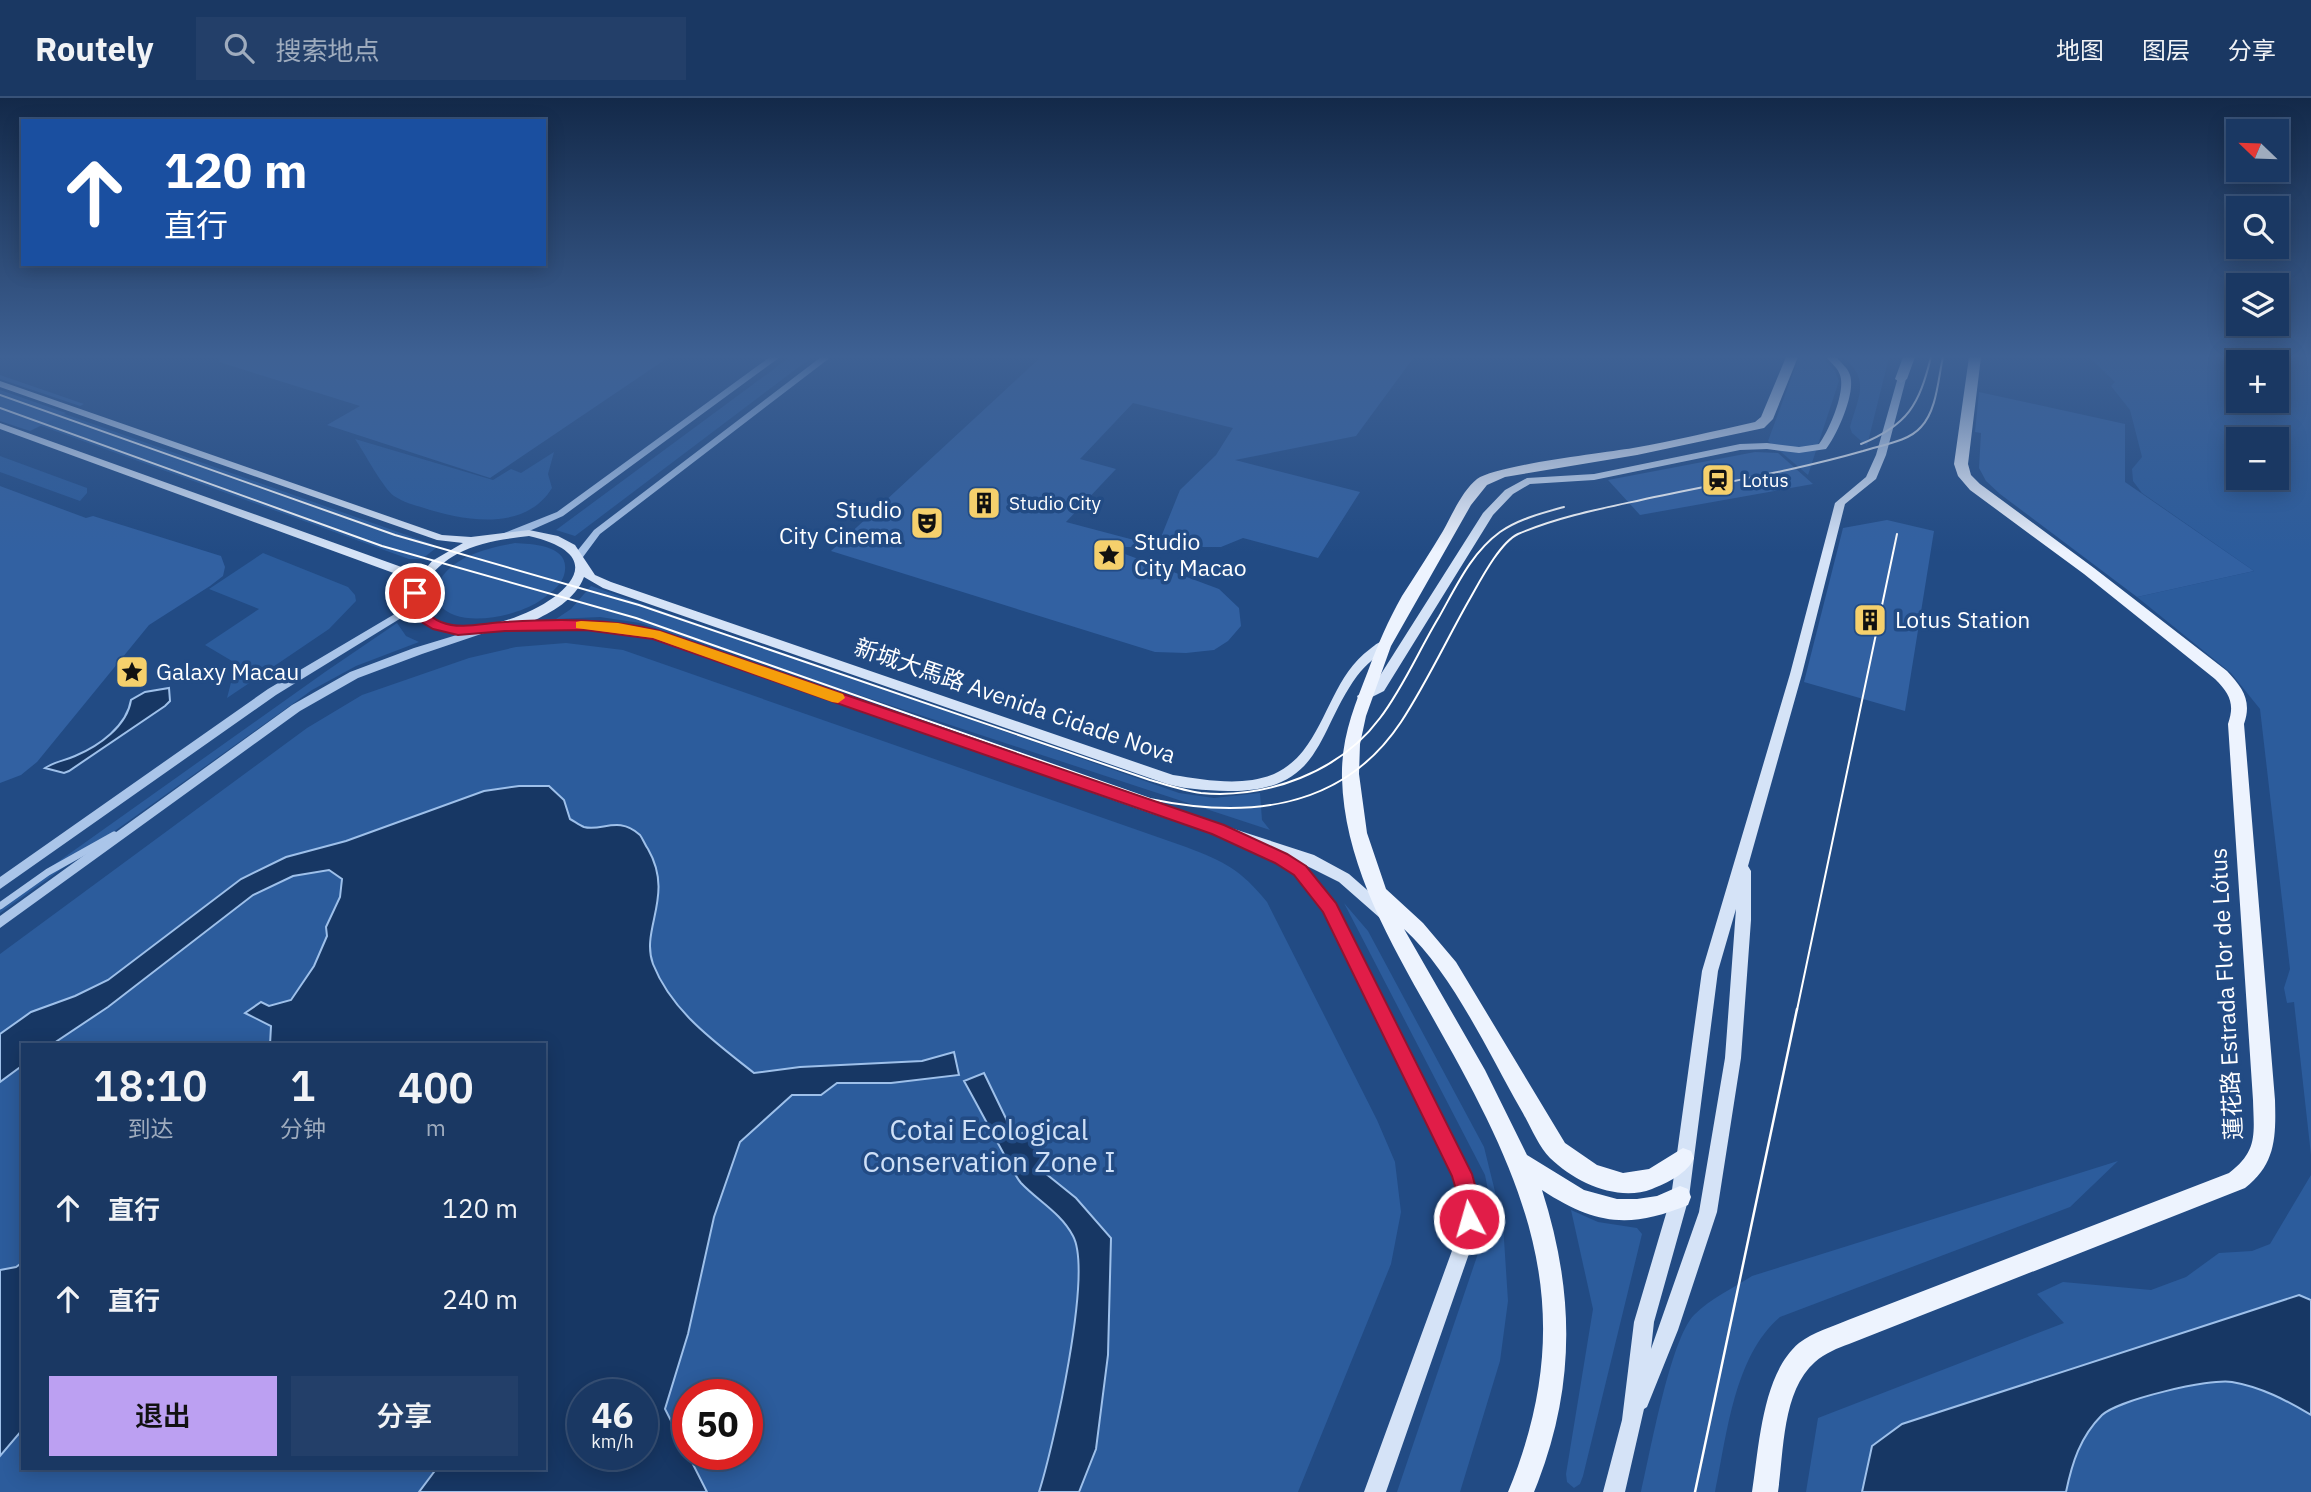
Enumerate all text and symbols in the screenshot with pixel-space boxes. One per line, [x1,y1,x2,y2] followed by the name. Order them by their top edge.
[196,17,686,80] search box
[35,27,154,70] text: Routely
[220,29,258,67] icon: search
[276,33,380,67] text: 搜索地点
[2056,34,2104,66] text: 地图
[2142,34,2190,66] text: 图层
[2228,34,2276,66] text: 分享
[2226,119,2289,182] north arrow
[2226,119,2289,490] map controls
[164,138,308,201] text: 120 m
[49,147,140,238] icon: ahead
[2226,196,2289,259] button: search
[164,204,228,246] text: 直行
[2226,273,2289,336] button: layers
[2226,350,2289,413] button: +
[2226,427,2289,490] button: −
[1699,461,1737,499] station icon: Lotus
[1742,468,1789,492] place label: Lotus
[965,484,1003,522] building icon: Studio City
[1009,491,1102,515] place label: Studio City
[779,494,902,550] place label: Studio City Cinema
[908,504,946,542] theatre icon: Studio City Cinema
[1134,526,1247,582] place label: Studio City Macao
[1090,536,1128,574] place icon: Studio City Macao
[385,563,445,623] pin
[396,574,434,612] icon: arrive
[1851,601,1889,639] building icon: Lotus Station
[1895,604,2030,634] place label: Lotus Station
[851,631,1180,769] street label: 新城大馬路 Avenida Cidade Nova
[113,653,151,691] place icon: Galaxy Macau
[156,656,299,686] place label: Galaxy Macau
[2202,847,2248,1141] street label: 蓮花路 Estrada Flor de Lótus
[93,1058,208,1113] text: 18:10
[290,1058,315,1113] text: 1
[398,1060,474,1115] text: 400
[863,1111,1115,1180] park label: Cotai Ecological Conservation Zone I
[426,1112,446,1142] text: m
[127,1113,173,1143] text: 到达
[280,1113,326,1143] text: 分钟
[1432,1182,1506,1256] position arrow
[49,1189,87,1227] icon: ahead
[442,1191,518,1225] text: 120 m
[108,1192,160,1226] text: 直行
[49,1280,87,1318] icon: ahead
[442,1282,518,1316] text: 240 m
[108,1283,160,1317] text: 直行
[49,1376,277,1456] button: 退出
[291,1376,518,1456] button: 分享
[672,1379,763,1470] speed limit sign: 50
[591,1392,634,1438] text: 46
[591,1430,634,1453] text: km/h

